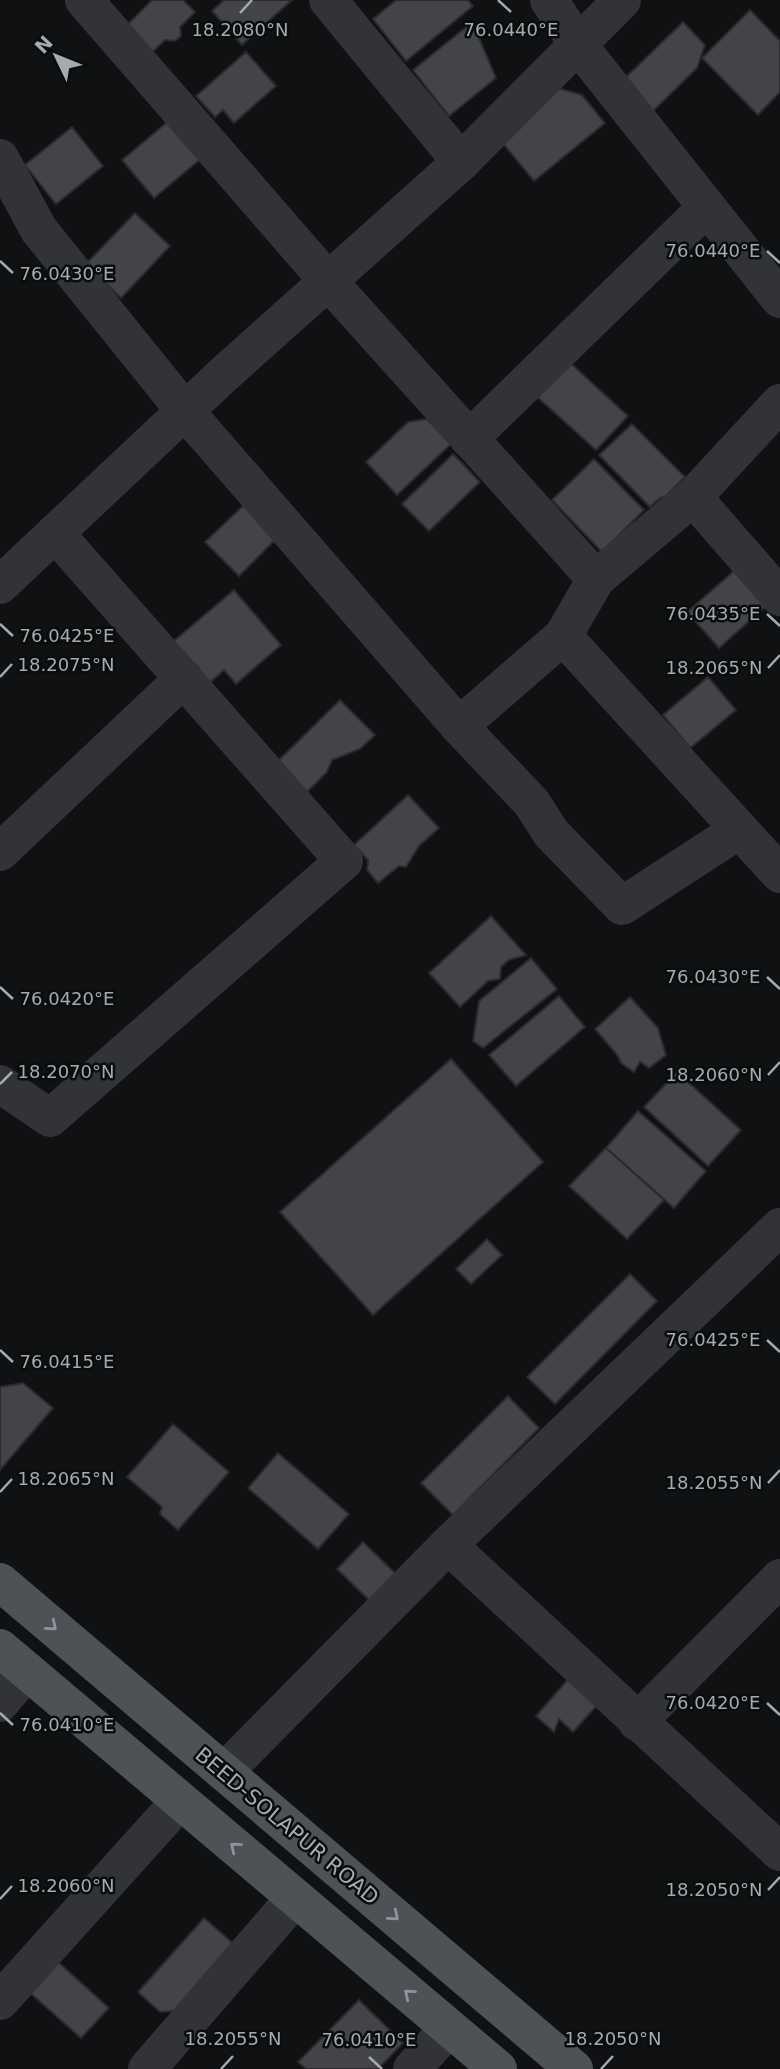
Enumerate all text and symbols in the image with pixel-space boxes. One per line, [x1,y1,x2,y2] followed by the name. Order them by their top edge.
[192,19,288,40] text: 18.2080°N
[464,19,558,40] text: 76.0440°E
[21,21,91,91] north arrow
[30,31,57,58] text: N
[666,240,760,261] text: 76.0440°E
[20,263,114,284] text: 76.0430°E
[666,603,760,624] text: 76.0435°E
[20,625,114,646] text: 76.0425°E
[18,654,114,675] text: 18.2075°N
[666,657,762,678] text: 18.2065°N
[666,966,760,987] text: 76.0430°E
[20,988,114,1009] text: 76.0420°E
[18,1061,114,1082] text: 18.2070°N
[666,1064,762,1085] text: 18.2060°N
[666,1329,760,1350] text: 76.0425°E
[20,1351,114,1372] text: 76.0415°E
[18,1468,114,1489] text: 18.2065°N
[666,1472,762,1493] text: 18.2055°N
[44,1618,57,1631] one-way arrow
[666,1692,760,1713] text: 76.0420°E
[20,1714,114,1735] text: 76.0410°E
[191,1742,383,1910] street label: BEED-SOLAPUR ROAD
[230,1843,243,1855] one-way arrow
[18,1875,114,1896] text: 18.2060°N
[666,1879,762,1900] text: 18.2050°N
[385,1908,398,1920] one-way arrow
[404,1990,417,2002] one-way arrow
[185,2028,281,2049] text: 18.2055°N
[565,2028,661,2049] text: 18.2050°N
[322,2029,416,2050] text: 76.0410°E

